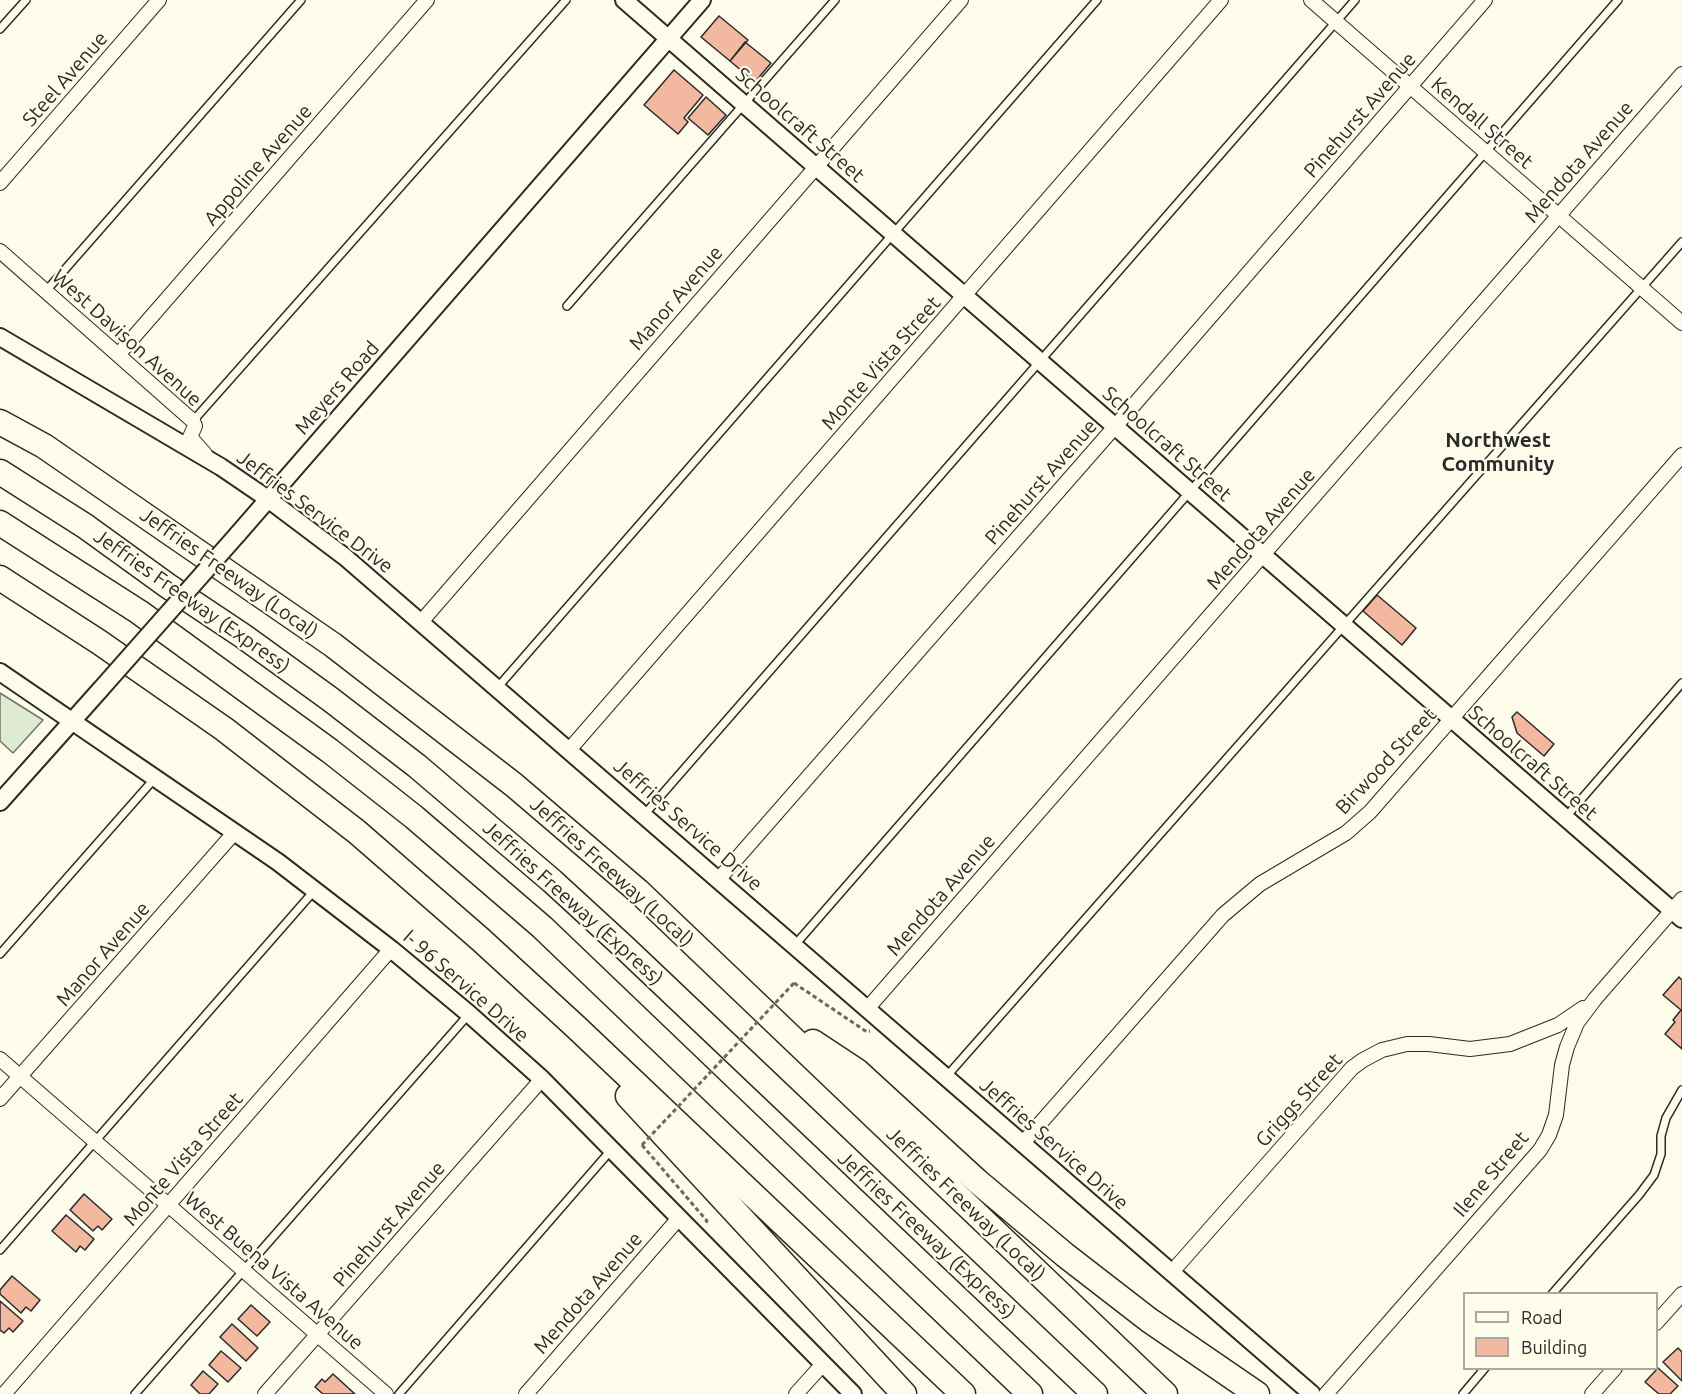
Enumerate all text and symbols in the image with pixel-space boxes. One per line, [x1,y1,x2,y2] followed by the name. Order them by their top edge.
[17,27,113,131] street label: Steel Avenue
[1299,47,1421,183] street label: Pinehurst Avenue
[731,63,869,187] street label: Schoolcraft Street
[1426,72,1538,174] street label: Kendall Street
[1520,96,1638,228] street label: Mendota Avenue
[199,100,317,230] street label: Appoline Avenue
[624,241,728,355] street label: Manor Avenue
[47,264,207,412] street label: West Davison Avenue
[816,291,946,435] street label: Monte Vista Street
[290,336,384,440] street label: Meyers Road
[1098,382,1236,506] street label: Schoolcraft Street
[980,414,1102,550] street label: Pinehurst Avenue
[1442,427,1554,477] district label: Northwest Community
[232,445,398,579] street label: Jeffries Service Drive
[1202,463,1320,595] street label: Mendota Avenue
[135,502,323,644] street label: Jeffries Freeway (Local)
[89,524,295,678] street label: Jeffries Freeway (Express)
[1464,701,1602,825] street label: Schoolcraft Street
[1331,703,1441,819] street label: Birwood Street
[609,754,767,896] street label: Jeffries Service Drive
[525,792,699,952] street label: Jeffries Freeway (Local)
[478,816,668,990] street label: Jeffries Freeway (Express)
[882,829,1000,961] street label: Mendota Avenue
[51,897,155,1011] street label: Manor Avenue
[398,925,534,1047] street label: I- 96 Service Drive
[1251,1048,1347,1152] street label: Griggs Street
[975,1073,1133,1215] street label: Jeffries Service Drive
[118,1087,248,1231] street label: Monte Vista Street
[881,1122,1051,1286] street label: Jeffries Freeway (Local)
[1448,1126,1534,1222] street label: Ilene Street
[833,1146,1021,1324] street label: Jeffries Freeway (Express)
[328,1156,450,1292] street label: Pinehurst Avenue
[180,1187,368,1355] street label: West Buena Vista Avenue
[529,1227,647,1359] street label: Mendota Avenue
[1463,1292,1658,1370] legend
[1521,1307,1563,1327] text: Road
[1521,1337,1587,1357] text: Building

